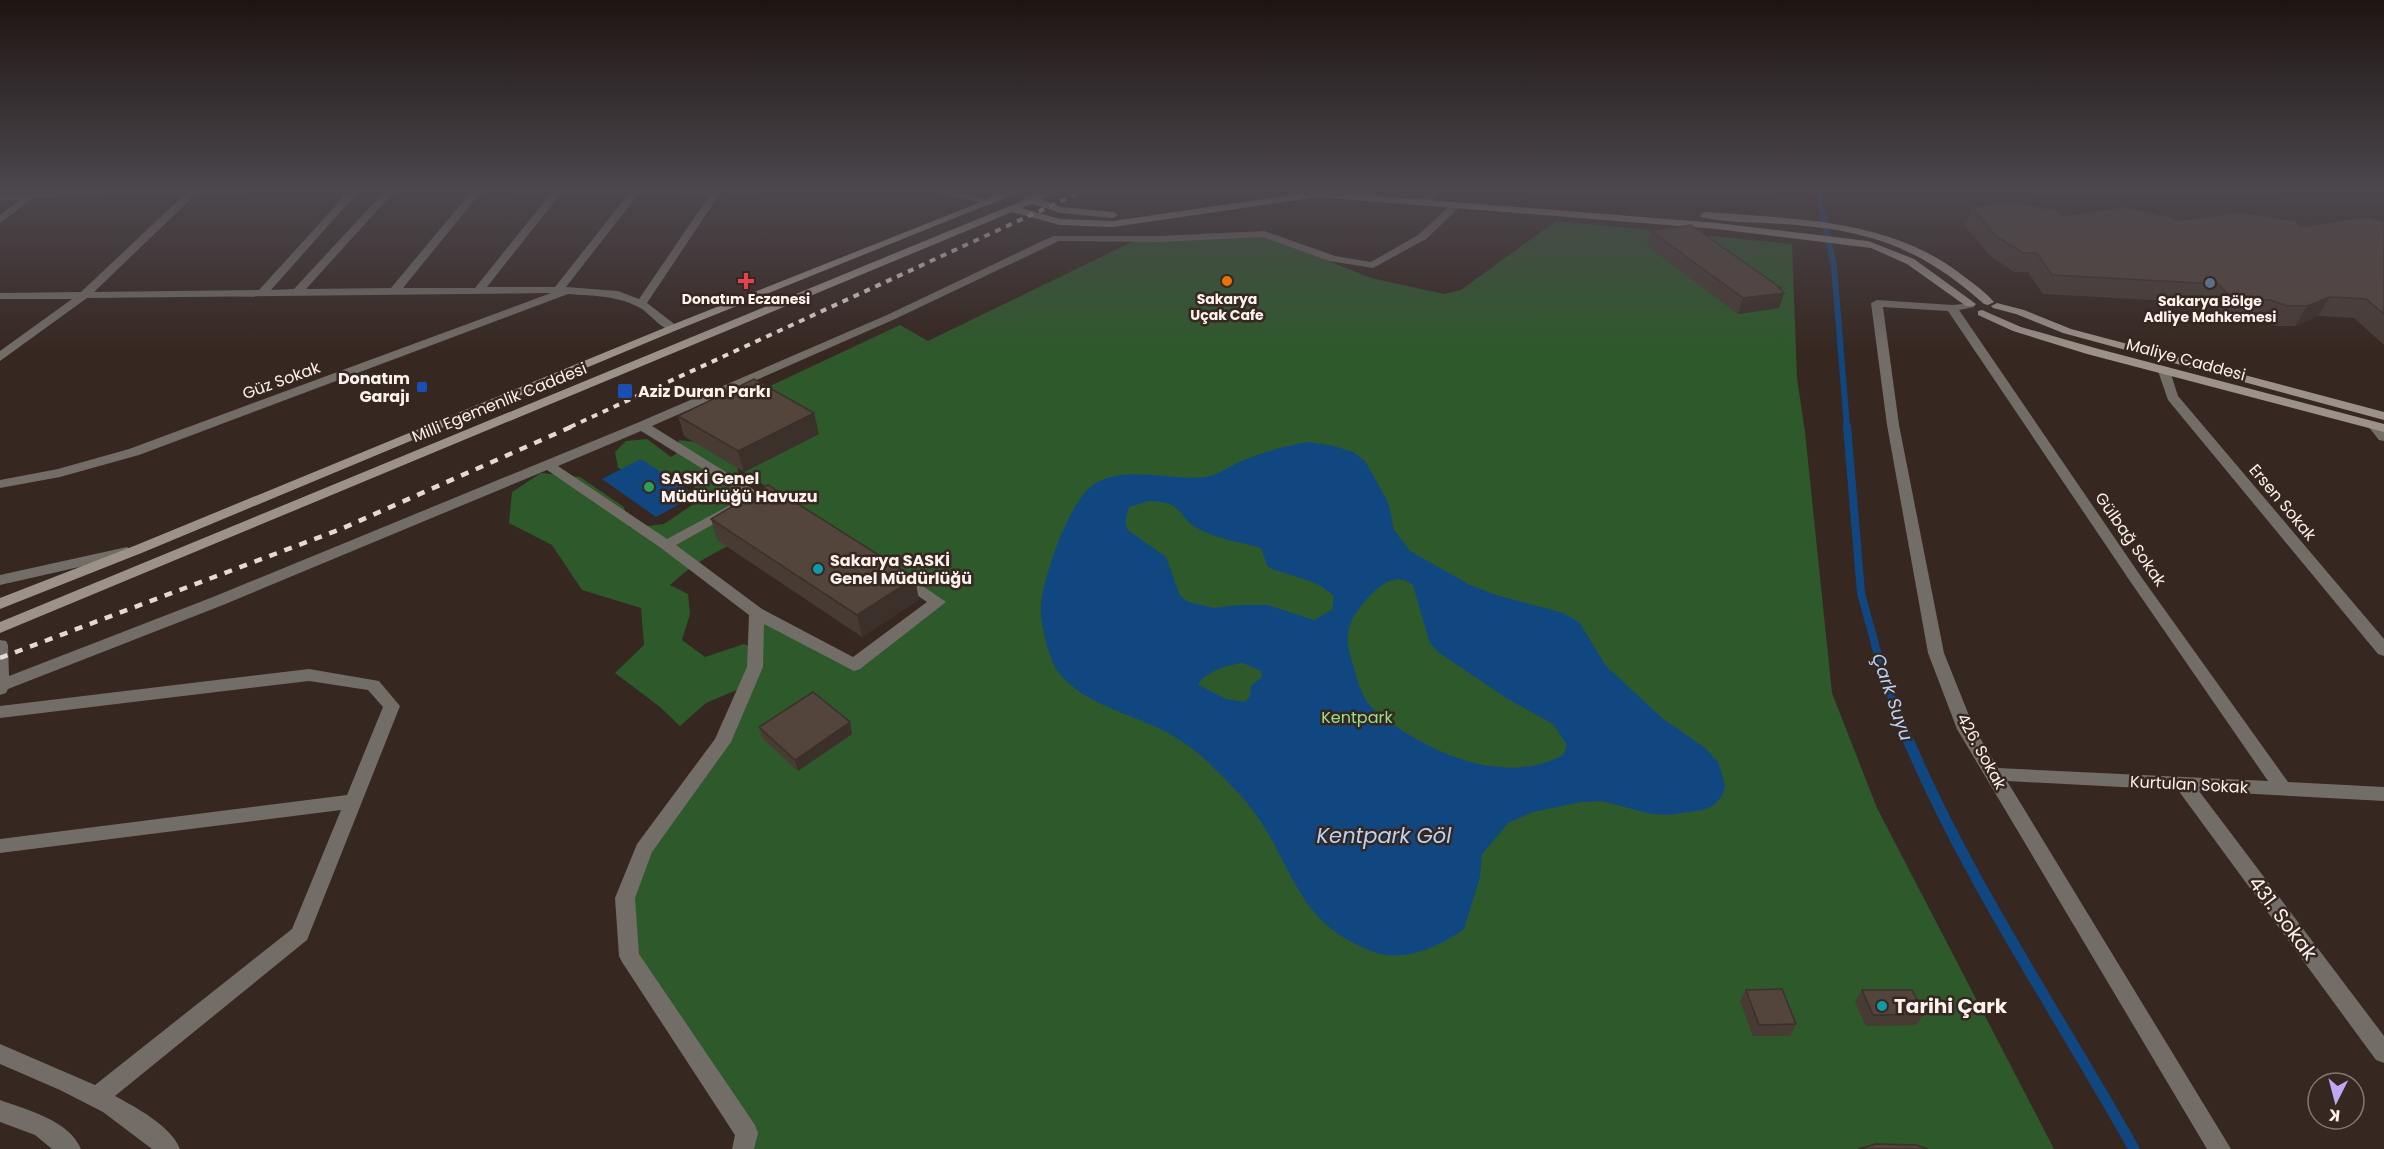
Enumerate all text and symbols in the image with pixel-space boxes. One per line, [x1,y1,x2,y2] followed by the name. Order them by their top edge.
[739,274,753,288] marker: Donatım Eczanesi
[1220,274,1234,288] marker: Sakarya Uçak Cafe
[2203,276,2217,290] marker: Sakarya Bölge Adliye Mahkemesi
[682,289,810,309] place label: Donatım Eczanesi
[1190,289,1264,325] place label: Sakarya Uçak Cafe
[2144,291,2277,327] place label: Sakarya Bölge Adliye Mahkemesi
[2124,332,2248,386] street label: Maliye Caddesi
[239,356,324,405] street label: Güz Sokak
[408,357,590,448] street label: Milli Egemenlik Caddesi
[338,367,410,408] place label: Donatım Garajı
[415,380,429,394] marker: Donatım Garajı
[638,380,771,403] place label: Aziz Duran Parkı
[616,382,634,400] marker: Aziz Duran Parkı
[2244,459,2322,546] street label: Ersen Sokak
[661,467,818,508] place label: SASKİ Genel Müdürlüğü Havuzu
[642,480,656,494] marker: SASKİ Genel Müdürlüğü Havuzu
[2090,488,2172,592] street label: Gülbağ Sokak
[830,549,972,590] place label: Sakarya SASKİ Genel Müdürlüğü
[811,562,825,576] marker: Sakarya SASKİ Genel Müdürlüğü
[1866,650,1919,744] water label: Çark Suyu
[1321,706,1393,729] park label: Kentpark
[1951,709,2012,794] street label: 426. Sokak
[2129,770,2249,799] street label: Kurtulan Sokak
[1317,821,1452,850] water label: Kentpark Göl
[2242,870,2324,966] street label: 431. Sokak
[1894,992,2008,1020] place label: Tarihi Çark
[1875,999,1889,1013] marker: Tarihi Çark
[2306,1071,2366,1131] north arrow
[2328,1103,2341,1127] text: K

